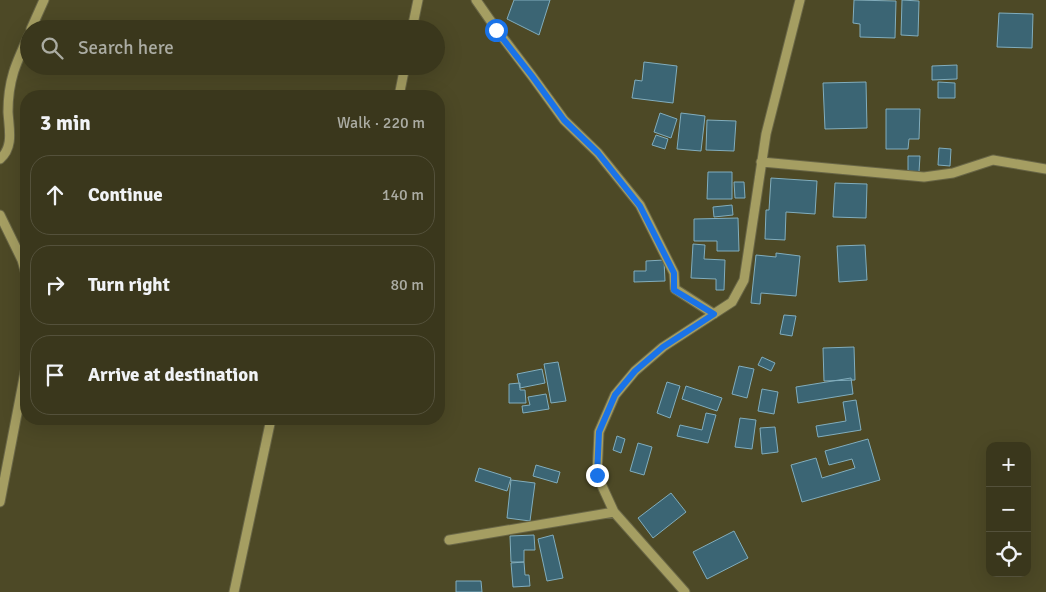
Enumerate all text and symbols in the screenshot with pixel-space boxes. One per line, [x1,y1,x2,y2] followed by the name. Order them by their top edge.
[485,19,508,42] route start
[20,20,445,75] search box
[38,34,66,62] icon: search
[78,36,174,60] text: Search here
[40,110,91,136] text: 3 min
[337,113,425,133] text: Walk · 220 m
[41,181,69,209] icon: ahead
[88,183,163,207] text: Continue
[382,185,424,205] text: 140 m
[41,271,69,299] icon: right
[88,273,170,297] text: Turn right
[390,275,424,295] text: 80 m
[41,361,69,389] icon: arrive
[88,363,259,387] text: Arrive at destination
[986,442,1031,577] map controls
[986,442,1031,487] button: +
[586,464,609,487] route end
[986,487,1031,532] button: −
[986,532,1031,577] button: locate

